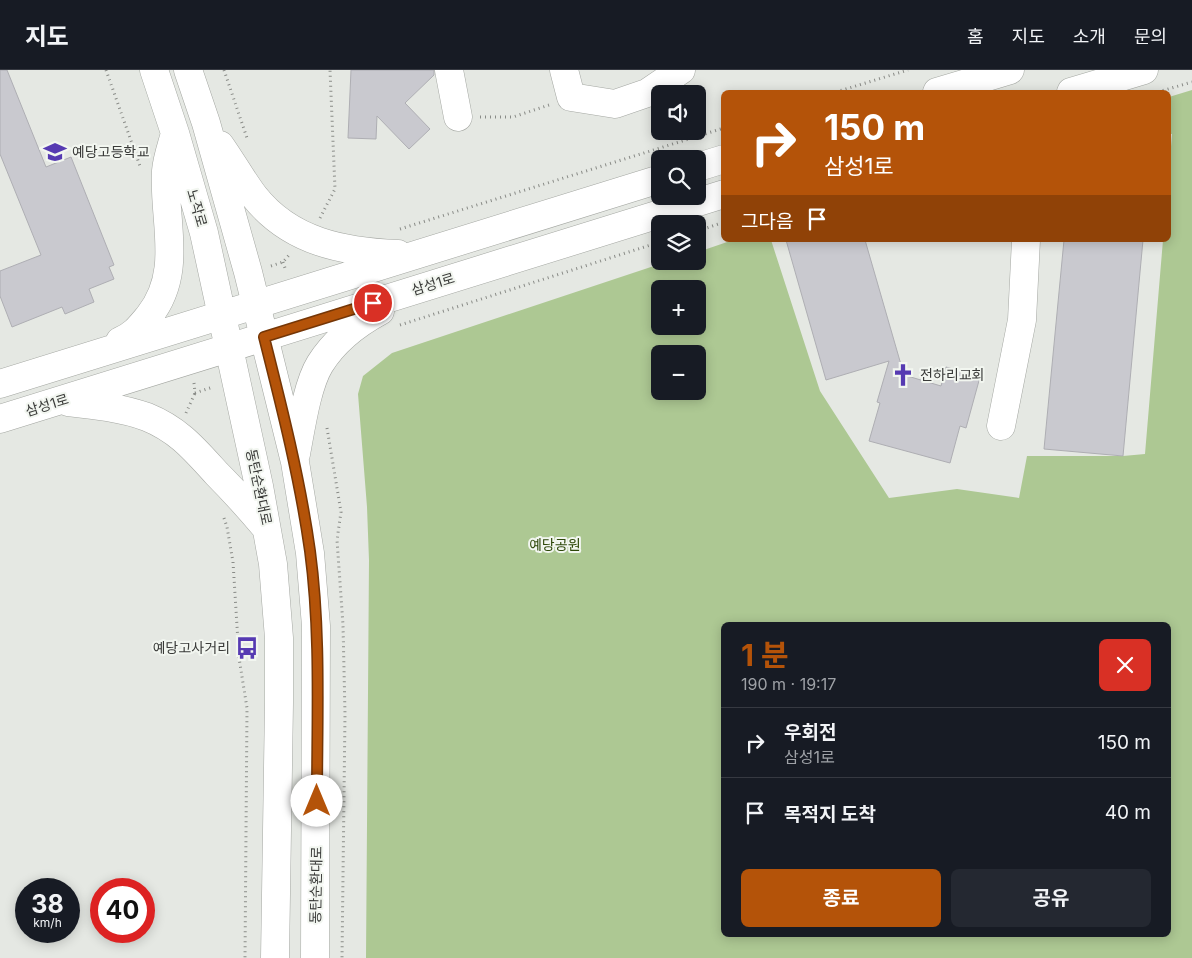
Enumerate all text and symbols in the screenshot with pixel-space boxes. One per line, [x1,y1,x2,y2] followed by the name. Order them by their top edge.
[25,22,69,51] text: 지도
[967,26,984,47] text: 홈
[1012,26,1045,47] text: 지도
[1073,26,1106,47] text: 소개
[1134,26,1167,47] text: 문의
[651,85,706,400] map controls
[651,85,706,140] button: sound
[824,106,925,148] text: 150 m
[741,110,806,175] icon: right
[42,139,68,165] school or university icon: 예당고등학교
[72,143,149,160] place label: 예당고등학교
[651,150,706,205] button: search
[824,153,894,179] text: 삼성1로
[184,187,211,229] street label: 노작로
[803,205,831,233] icon: arrive
[741,210,793,233] text: 그다음
[651,215,706,270] button: layers
[409,269,457,298] street label: 삼성1로
[651,280,706,335] button: +
[352,282,394,324] pin
[359,289,387,317] icon: arrive
[651,345,706,400] button: −
[890,362,916,388] church icon: 전하리교회
[920,366,984,383] place label: 전하리교회
[23,390,71,419] street label: 삼성1로
[243,447,276,527] street label: 동탄순환대로
[529,536,581,553] park label: 예당공원
[234,635,260,661] bus stop icon: 예당고사거리
[741,637,789,673] text: 1 분
[153,639,230,656] place label: 예당고사거리
[1099,639,1151,691] button: close
[741,674,836,694] text: 190 m · 19:17
[784,721,836,744] text: 우회전
[741,729,769,757] icon: right
[1098,731,1151,754] text: 150 m
[784,747,835,767] text: 삼성1로
[290,774,342,826] position arrow
[741,799,769,827] icon: arrive
[1105,801,1151,824] text: 40 m
[784,803,876,826] text: 목적지 도착
[306,846,325,924] street label: 동탄순환대로
[741,869,941,927] button: 종료
[951,869,1151,927] button: 공유
[90,878,155,943] speed limit sign: 40
[31,889,64,919] text: 38
[33,915,62,930] text: km/h

